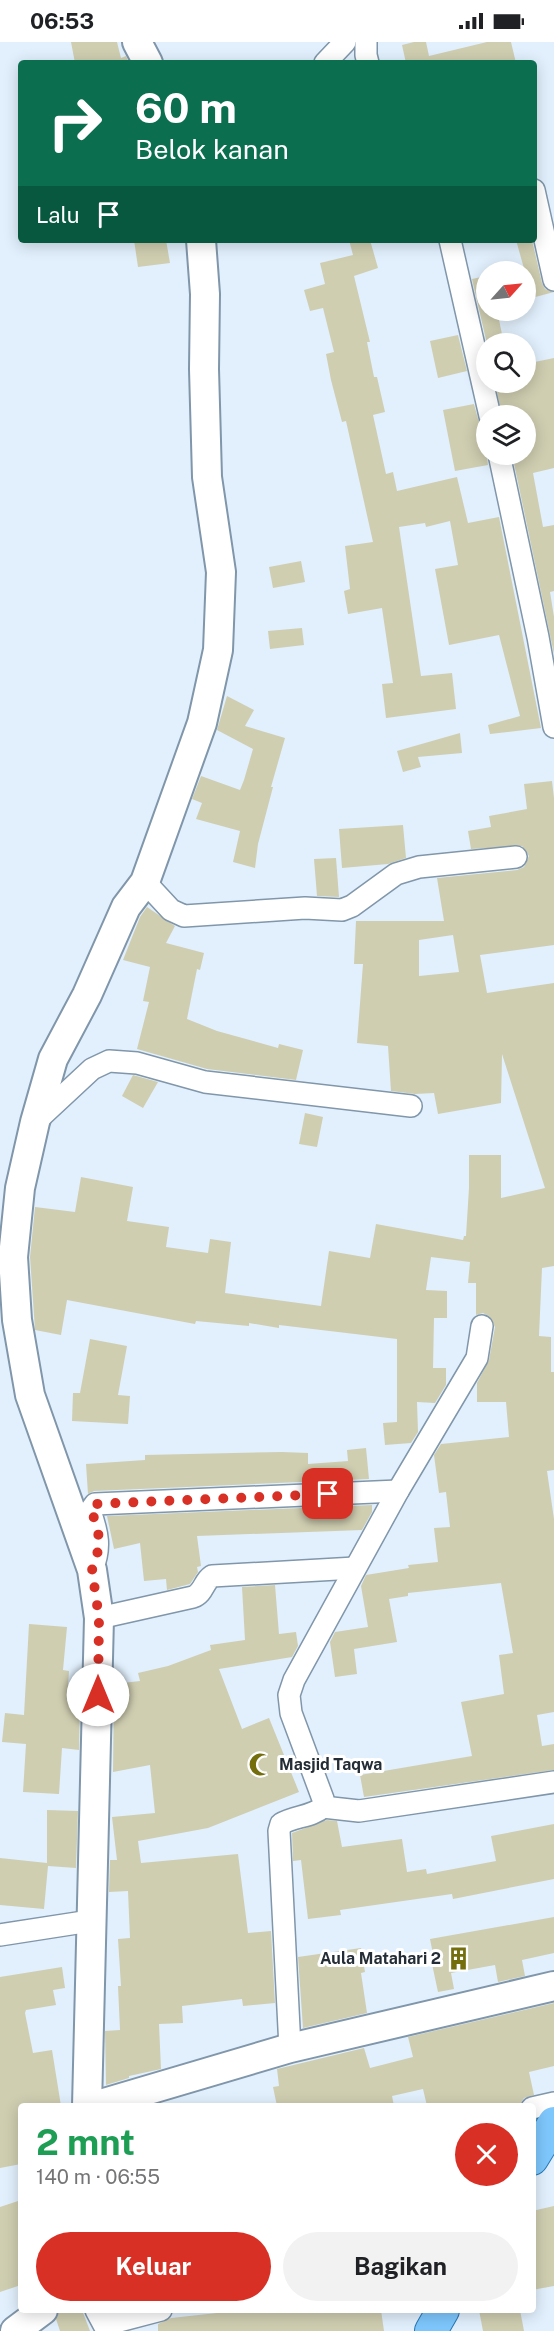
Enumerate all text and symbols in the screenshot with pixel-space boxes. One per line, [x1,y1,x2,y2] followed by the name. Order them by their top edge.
[30,8,94,34] text: 06:53
[135,83,237,132] text: 60 m
[36,84,114,162] icon: right
[135,133,289,165] text: Belok kanan
[92,198,125,231] icon: arrive
[36,202,80,228] text: Lalu
[476,261,536,321] north arrow
[476,261,536,465] map controls
[476,333,536,393] button: search
[476,405,536,465] button: layers
[302,1468,353,1519] pin
[311,1477,344,1510] icon: arrive
[66,1663,130,1727] position arrow
[248,1751,274,1777] mosque icon: Masjid Taqwa
[279,1755,382,1774] place label: Masjid Taqwa
[446,1945,472,1971] building icon: Aula Matahari 2
[320,1949,441,1968] place label: Aula Matahari 2
[36,2121,135,2163] text: 2 mnt
[455,2123,518,2186] button: close
[36,2165,160,2189] text: 140 m · 06:55
[36,2232,271,2301] button: Keluar
[283,2232,518,2301] button: Bagikan

